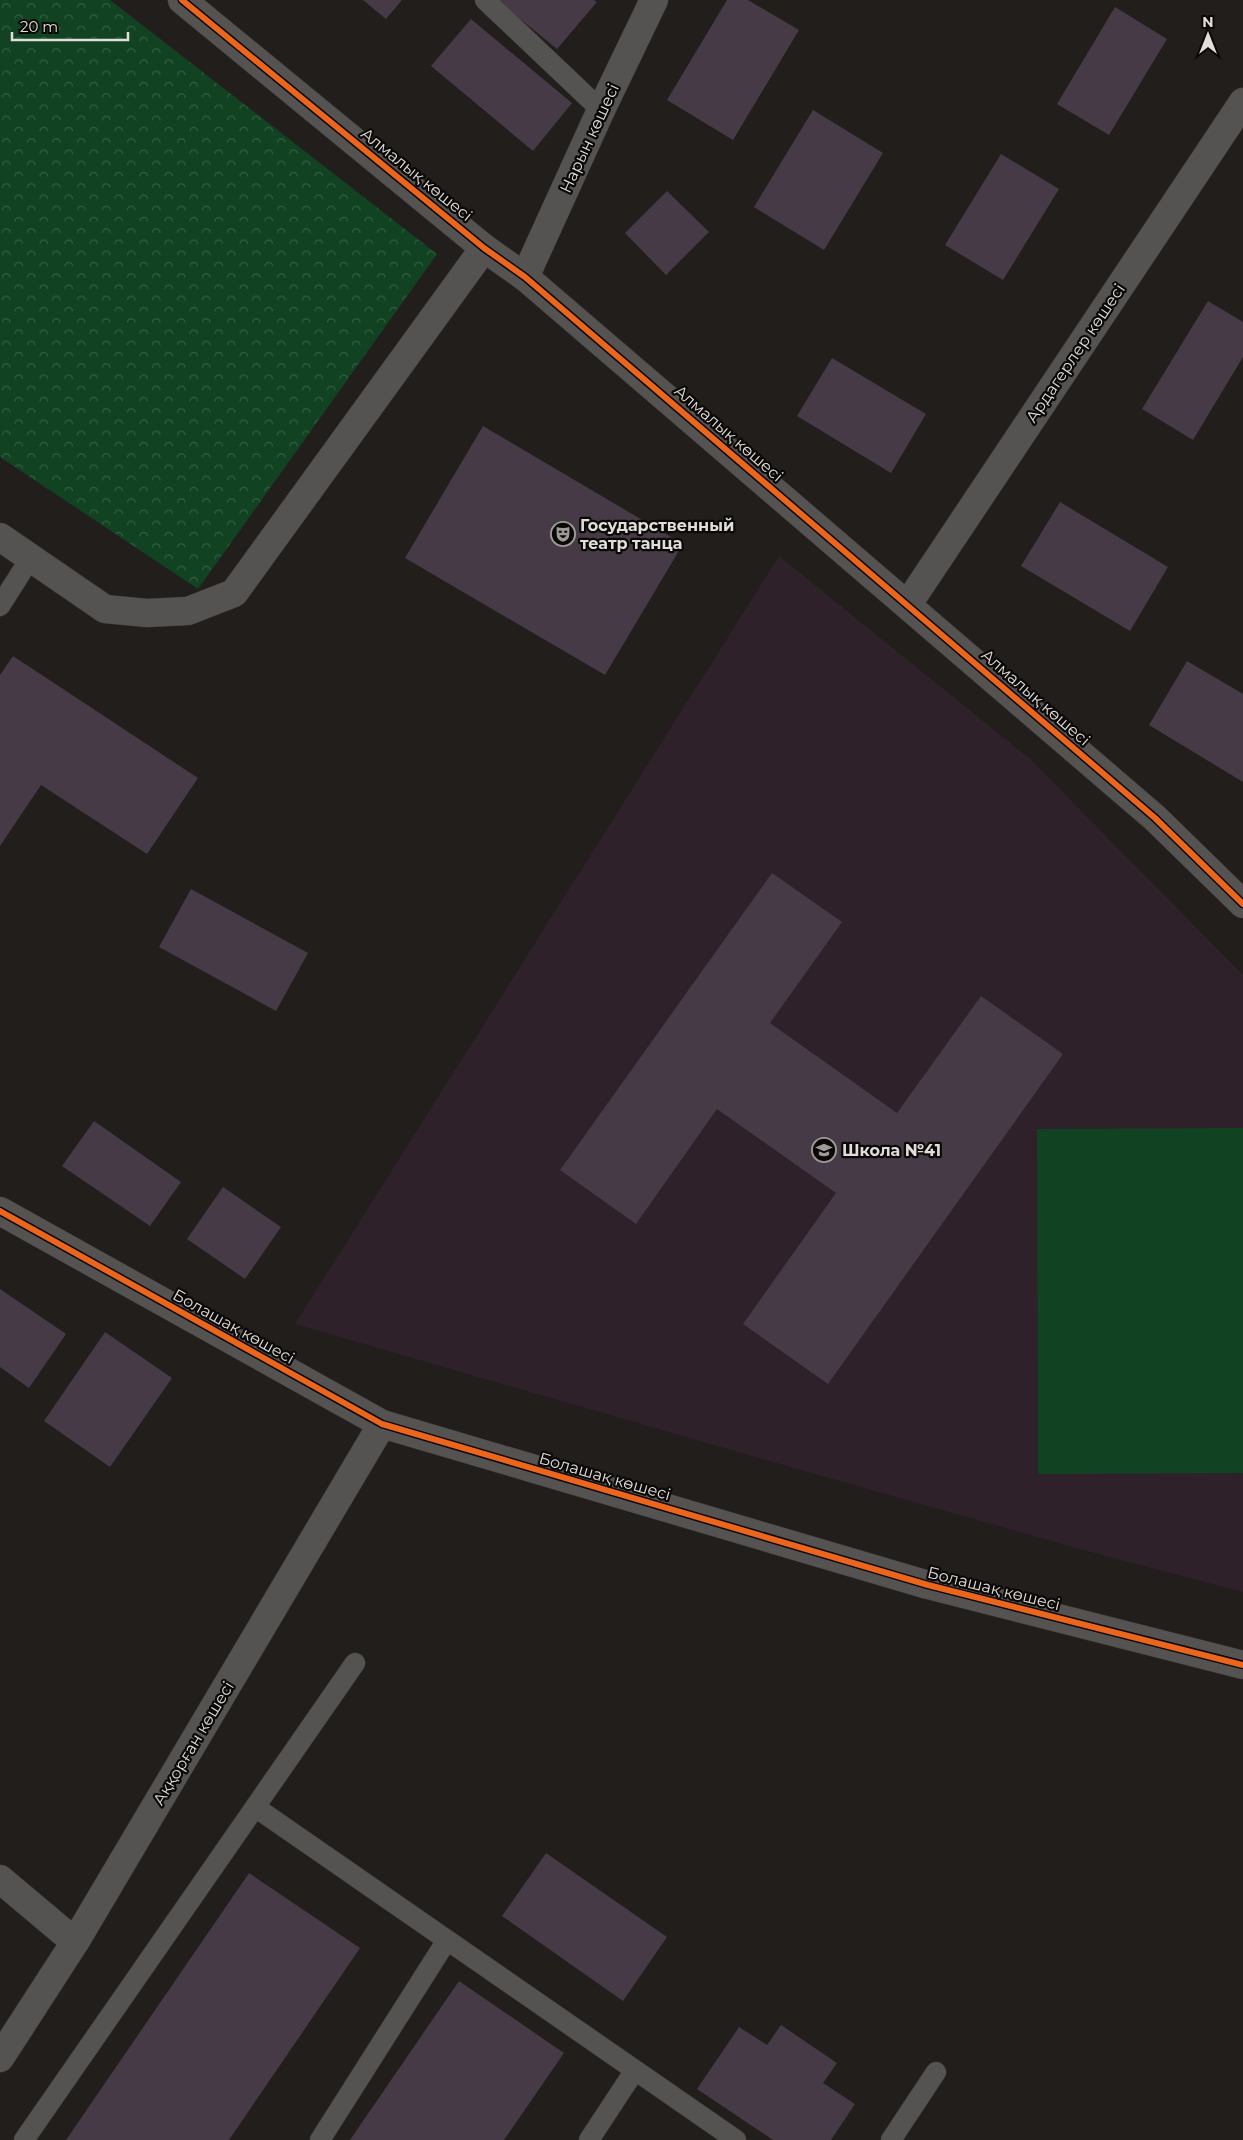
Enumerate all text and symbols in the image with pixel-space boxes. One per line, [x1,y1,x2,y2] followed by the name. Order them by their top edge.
[12,10,129,42] scale bar
[1183,10,1233,60] north arrow
[1202,13,1214,31] text: N
[20,17,58,36] text: 20 m
[556,81,623,196] street label: Нарын көшесі
[357,124,476,225] street label: Алмалық көшесі
[1022,280,1129,426] street label: Ардагерлер көшесі
[671,381,787,486] street label: Алмалық көшесі
[580,516,734,553] place label: Государственный театр танца
[550,521,576,547] theatre icon: Государственный театр танца
[978,645,1094,750] street label: Алмалық көшесі
[811,1137,837,1163] school or university icon: Школа №41
[842,1141,941,1160] place label: Школа №41
[170,1285,298,1368] street label: Болашақ көшесі
[537,1449,673,1504] street label: Болашақ көшесі
[926,1563,1062,1614] street label: Болашақ көшесі
[149,1678,238,1809] street label: Аққорған көшесі

